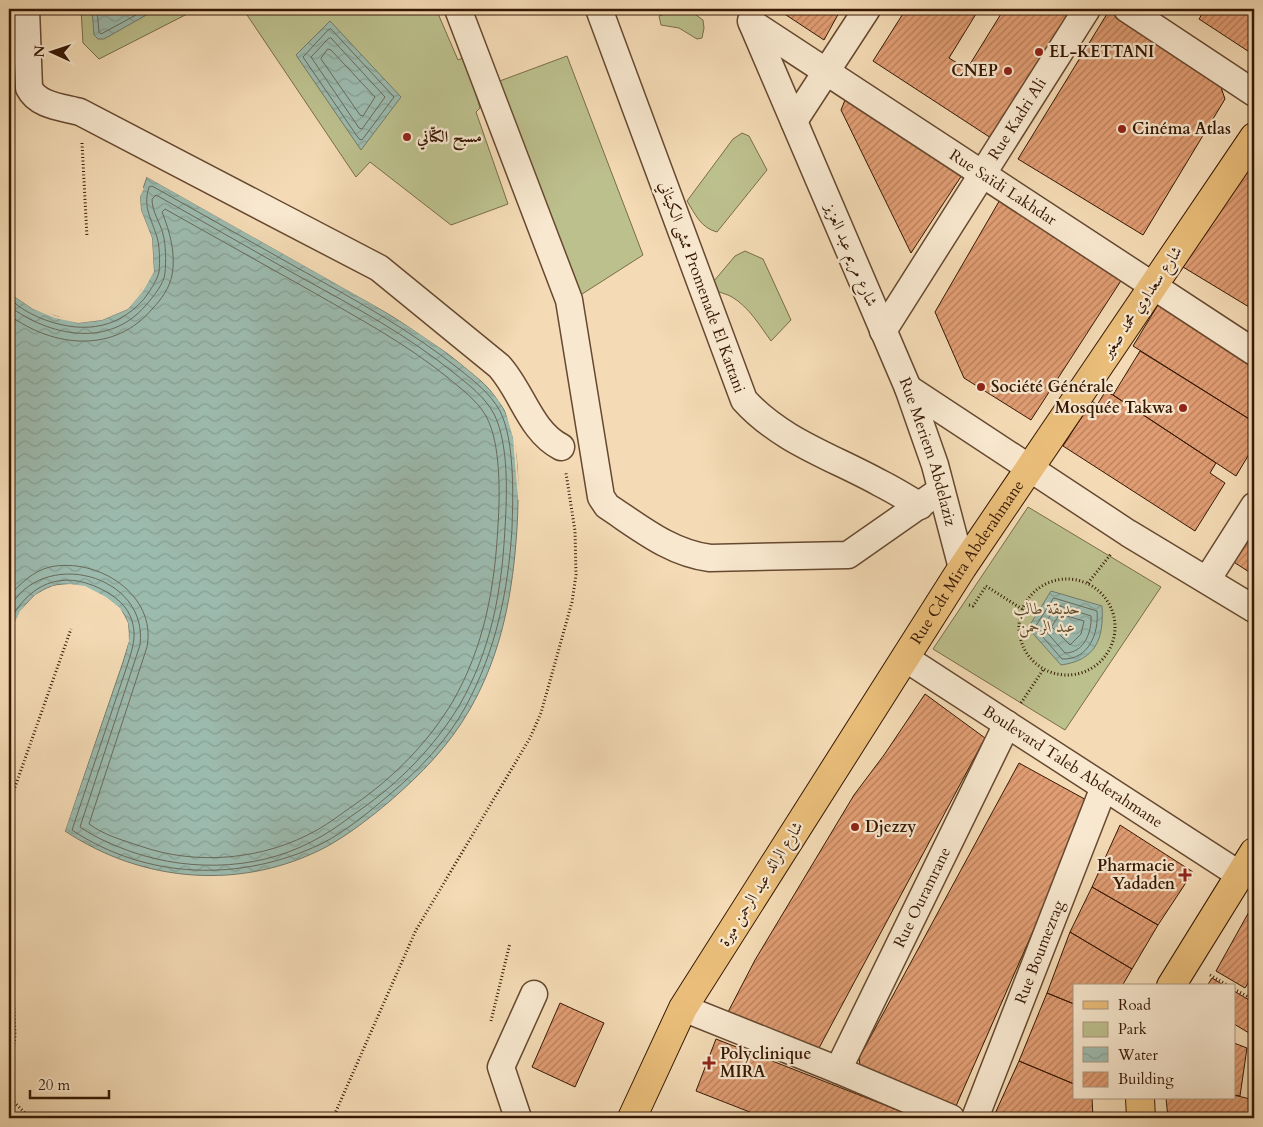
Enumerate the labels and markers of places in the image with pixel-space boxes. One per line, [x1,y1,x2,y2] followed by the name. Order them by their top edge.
[1049,41,1154,63] place label: EL-KETTANI
[1033,46,1045,58] marker: EL-KETTANI
[951,60,998,82] place label: CNEP
[1002,65,1014,77] marker: CNEP
[1132,118,1231,140] place label: Cinéma Atlas
[1116,123,1128,135] marker: Cinéma Atlas
[416,126,482,151] place label: مسبح الكتّاني
[401,131,413,143] marker: مسبح الكتّاني
[991,376,1114,398] place label: Société Générale
[975,381,987,393] marker: Société Générale
[1055,397,1173,419] place label: Mosquée Takwa
[1177,402,1189,414] marker: Mosquée Takwa
[865,816,916,838] place label: Djezzy
[849,821,861,833] marker: Djezzy
[1097,855,1176,895] place label: Pharmacie Yadaden
[1179,869,1191,881] marker: Pharmacie Yadaden
[720,1043,811,1083] place label: Polyclinique MIRA
[702,1056,716,1070] marker: Polyclinique MIRA

